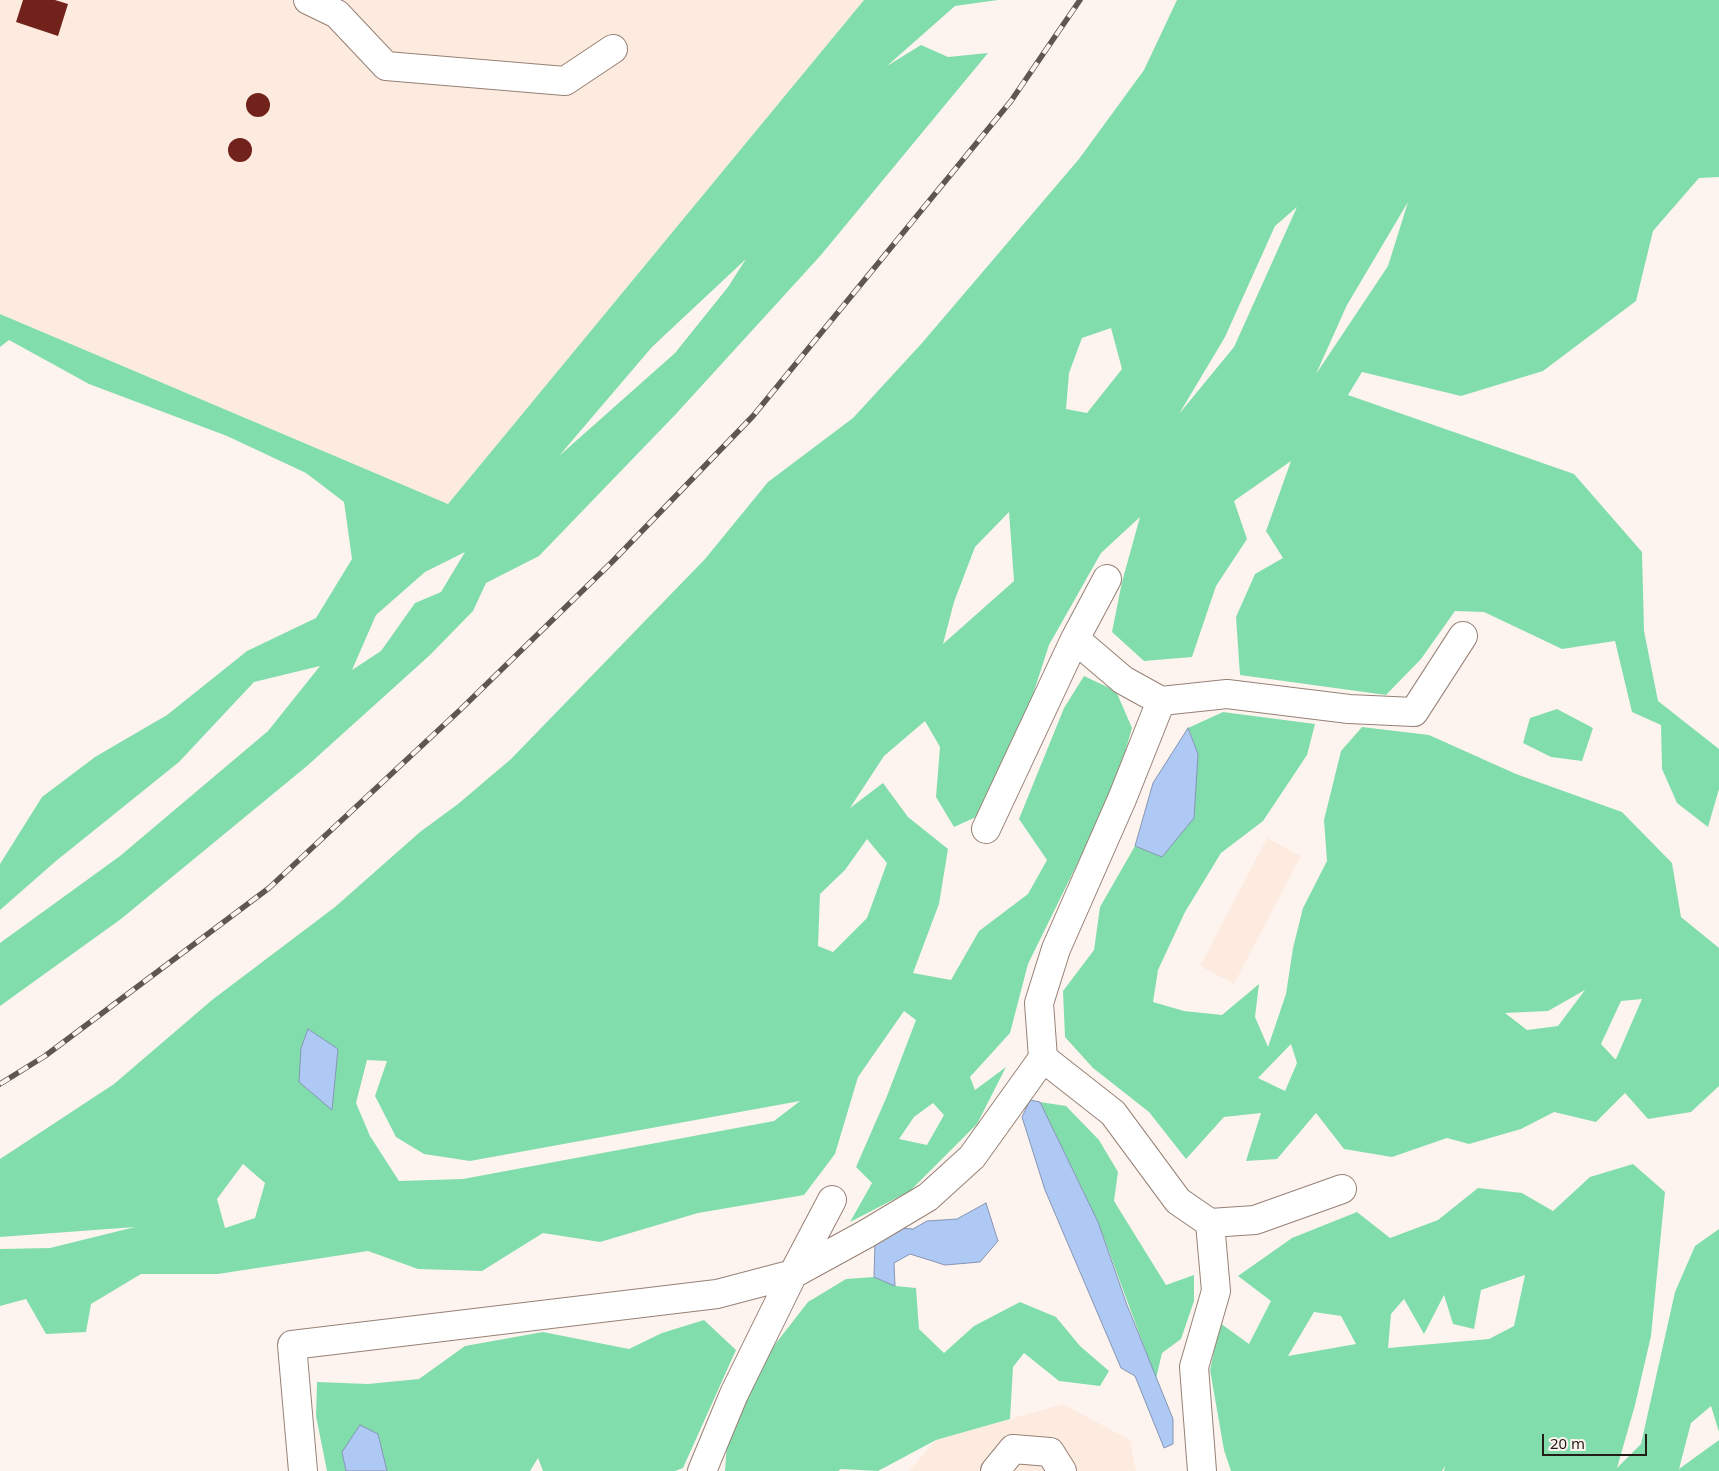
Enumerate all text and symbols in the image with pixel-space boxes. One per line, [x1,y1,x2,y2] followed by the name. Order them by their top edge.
[1544,1424,1649,1456] scale bar
[1550,1433,1585,1453] text: 20 m

